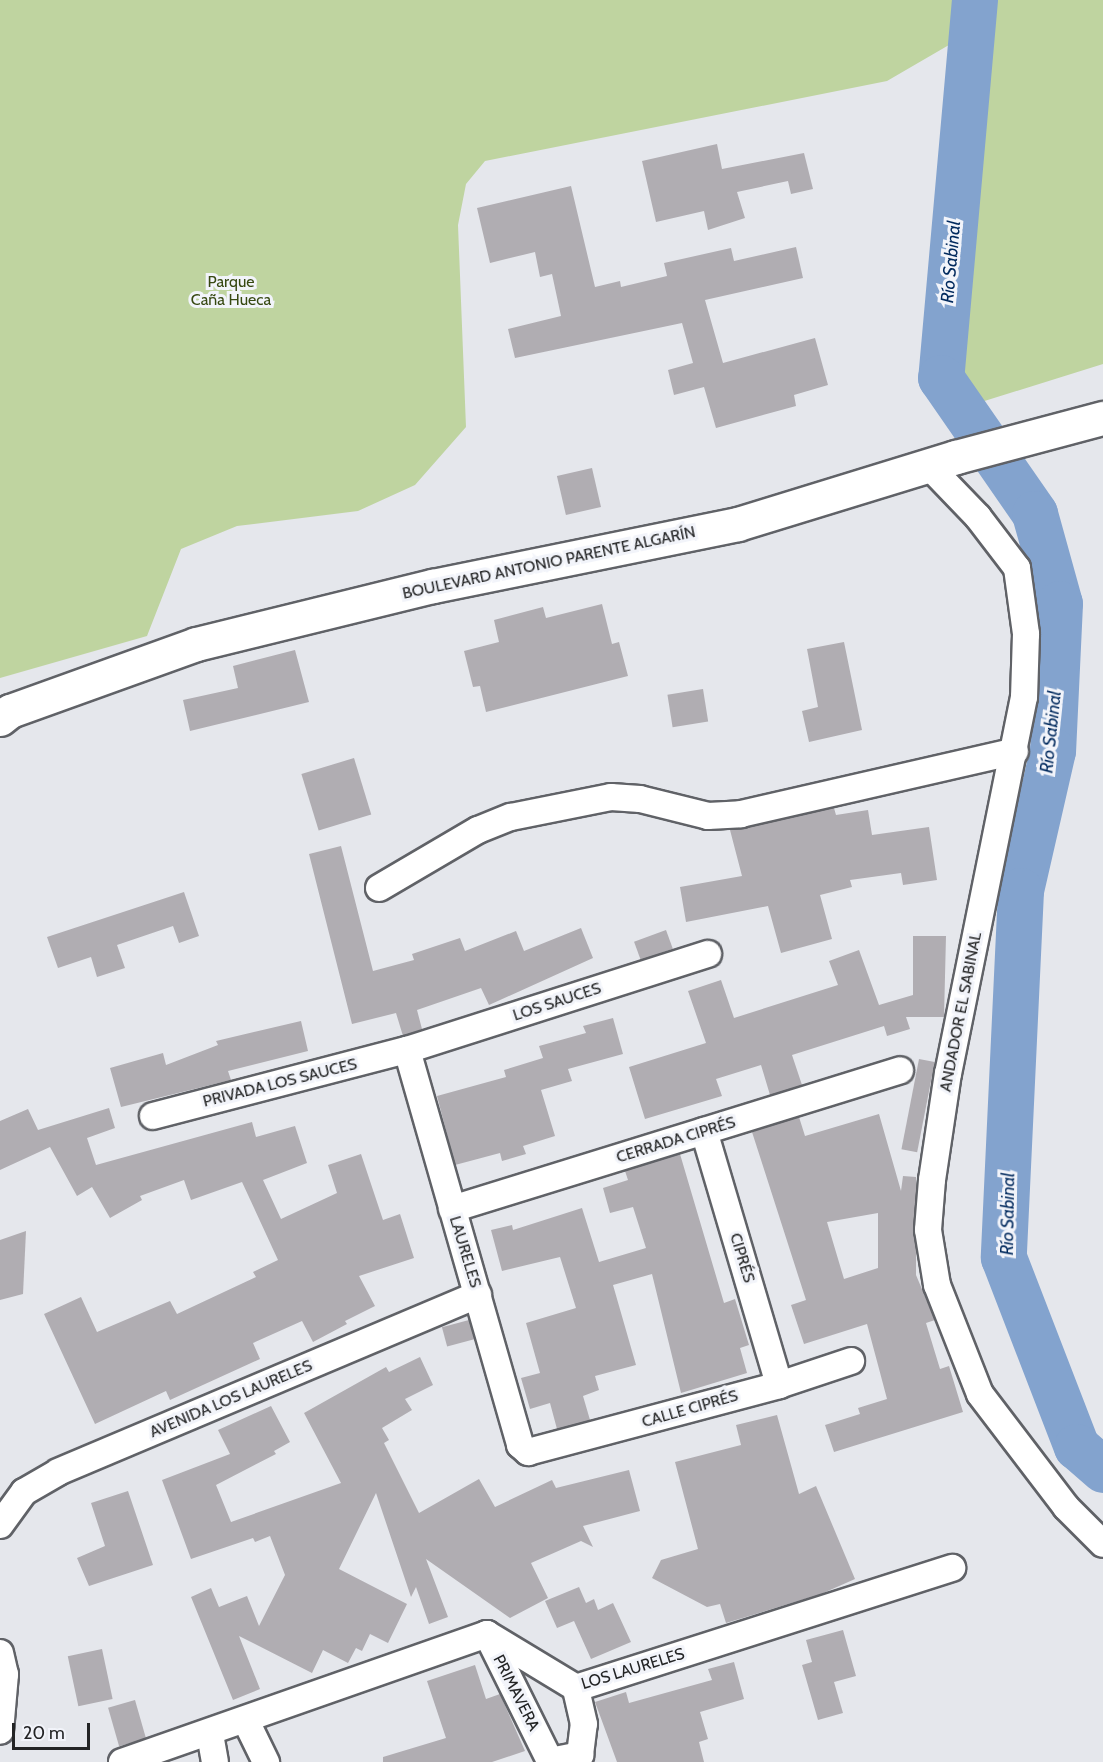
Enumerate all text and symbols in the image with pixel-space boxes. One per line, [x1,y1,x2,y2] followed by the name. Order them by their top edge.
[937,220,965,304] water label: Río Sabinal
[191,272,271,310] park label: Parque Caña Hueca
[401,523,697,603] street label: BOULEVARD ANTONIO PARENTE ALGARÍN
[1036,690,1066,774] water label: Río Sabinal
[936,931,986,1093] street label: ANDADOR EL SABINAL
[511,979,603,1025] street label: LOS SAUCES
[201,1055,359,1111] street label: PRIVADA LOS SAUCES
[614,1113,738,1167] street label: CERRADA CIPRÉS
[996,1173,1020,1255] water label: Río Sabinal
[445,1214,485,1290] street label: LAURELES
[725,1231,759,1285] street label: CIPRÉS
[147,1356,315,1442] street label: AVENIDA LOS LAURELES
[640,1386,740,1432] street label: CALLE CIPRÉS
[579,1644,687,1694] street label: LOS LAURELES
[489,1652,543,1734] street label: PRIMAVERA
[15,1711,93,1749] scale bar
[23,1722,65,1744] text: 20 m

